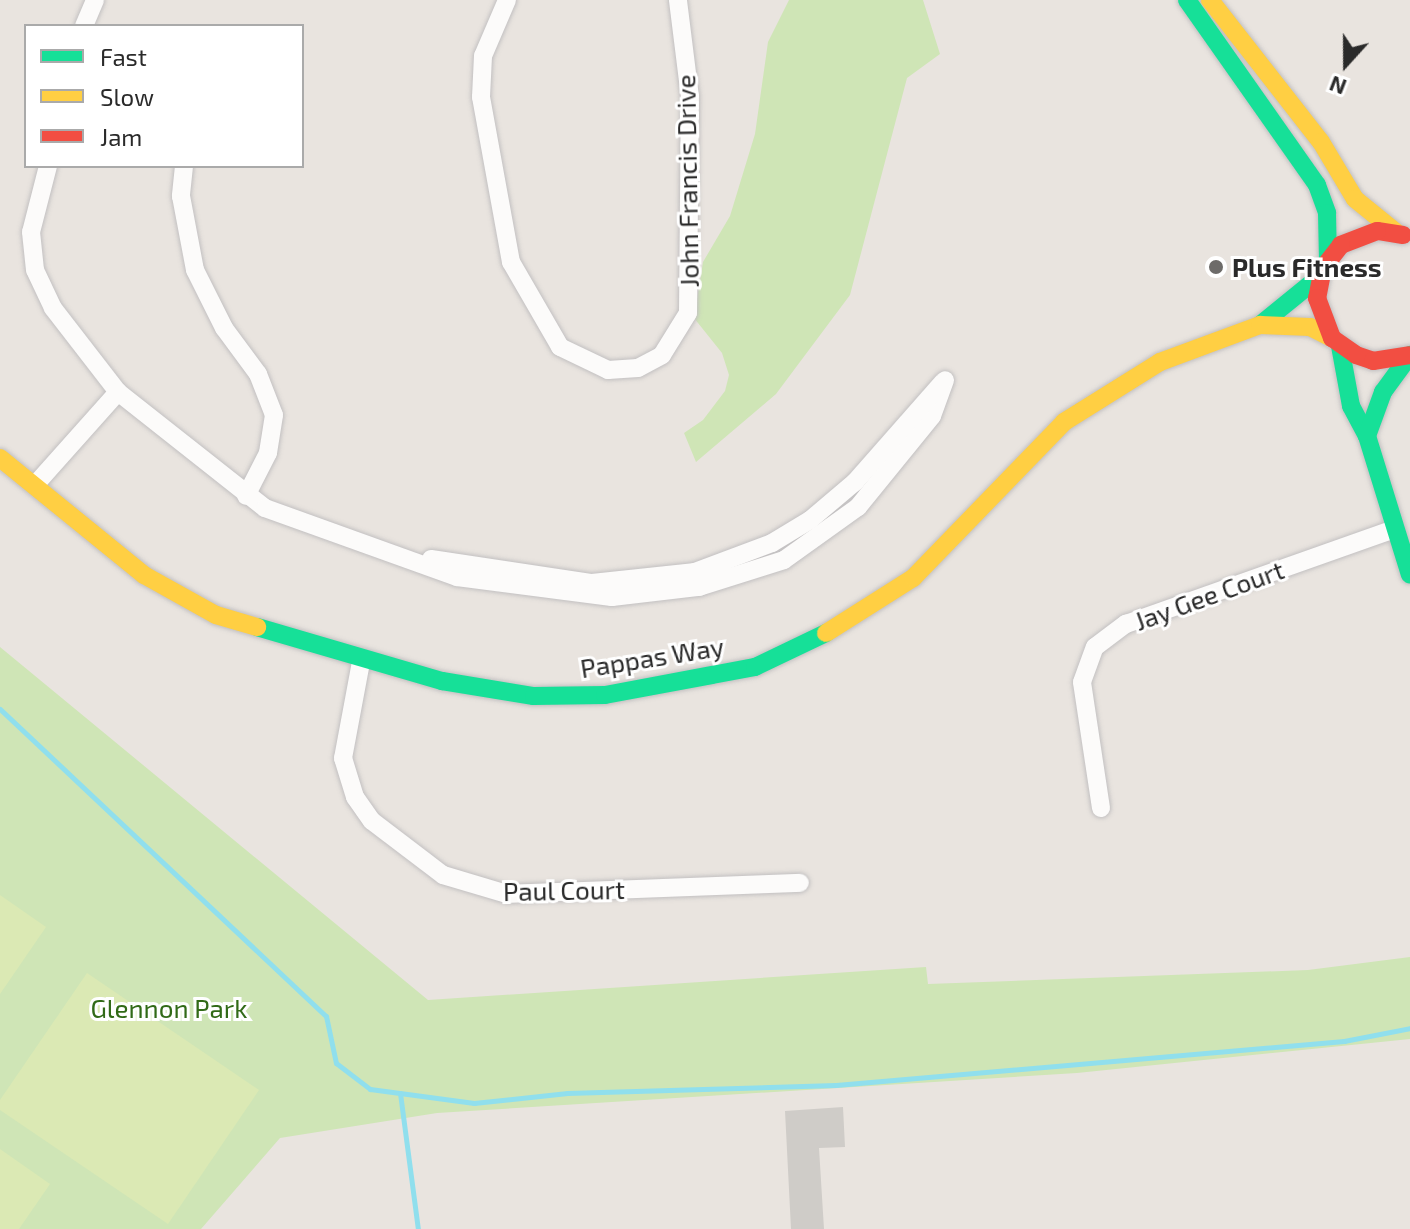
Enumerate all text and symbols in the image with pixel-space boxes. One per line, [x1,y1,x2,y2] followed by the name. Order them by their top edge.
[24,24,304,168] legend
[1306,24,1386,104] north arrow
[100,42,147,71] text: Fast
[1325,71,1349,101] text: N
[670,74,704,288] street label: John Francis Drive
[100,82,154,111] text: Slow
[100,122,142,151] text: Jam
[1232,251,1382,283] place label: Plus Fitness
[1207,258,1225,276] marker: Plus Fitness
[1130,553,1288,637] street label: Jay Gee Court
[578,630,726,684] street label: Pappas Way
[502,873,626,907] street label: Paul Court
[90,992,248,1024] park label: Glennon Park

